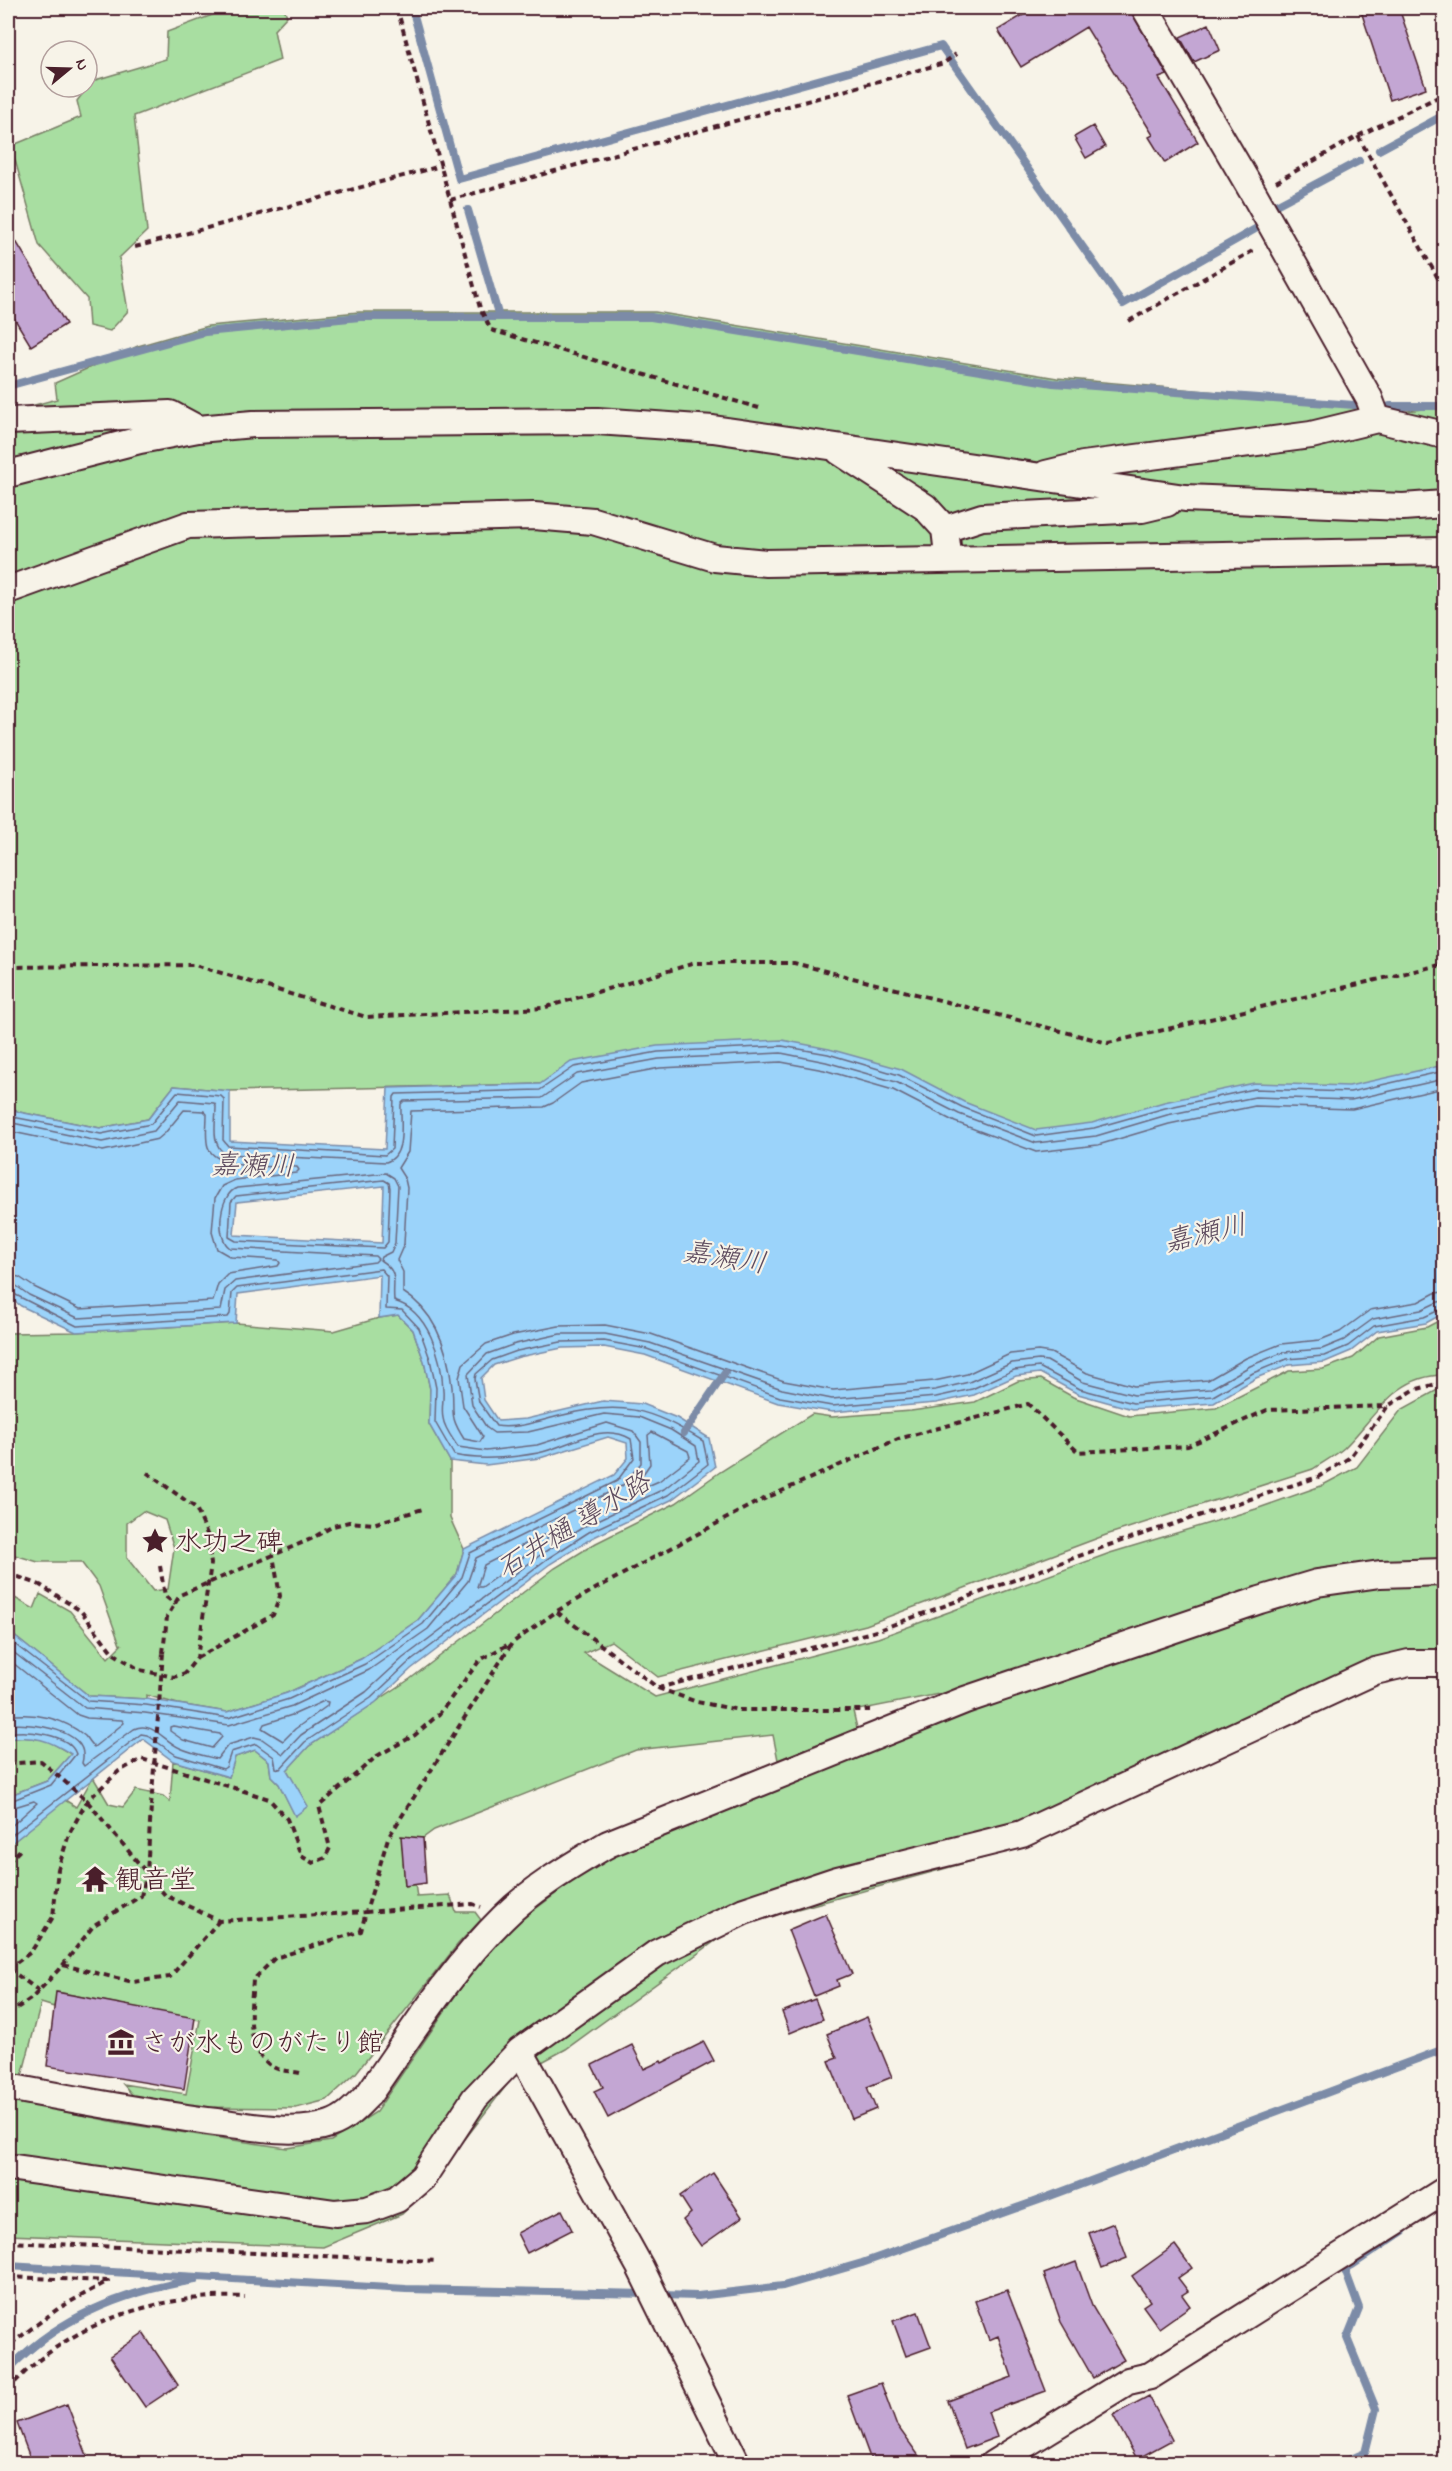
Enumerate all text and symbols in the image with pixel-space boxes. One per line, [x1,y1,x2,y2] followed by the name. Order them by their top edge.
[39,39,99,99] north arrow
[68,56,94,74] text: N
[211,1146,295,1189] water label: 嘉瀬川
[1160,1206,1251,1265] water label: 嘉瀬川
[680,1233,769,1286] water label: 嘉瀬川
[490,1462,662,1591] water label: 石井樋 導水路
[175,1524,283,1563] place label: 水功之碑
[140,1526,170,1556] place icon: 水功之碑
[115,1862,196,1901] place label: 観音堂
[80,1864,110,1894] temple icon: 観音堂
[141,2025,384,2064] place label: さが水ものがたり館
[106,2027,136,2057] museum icon: さが水ものがたり館

